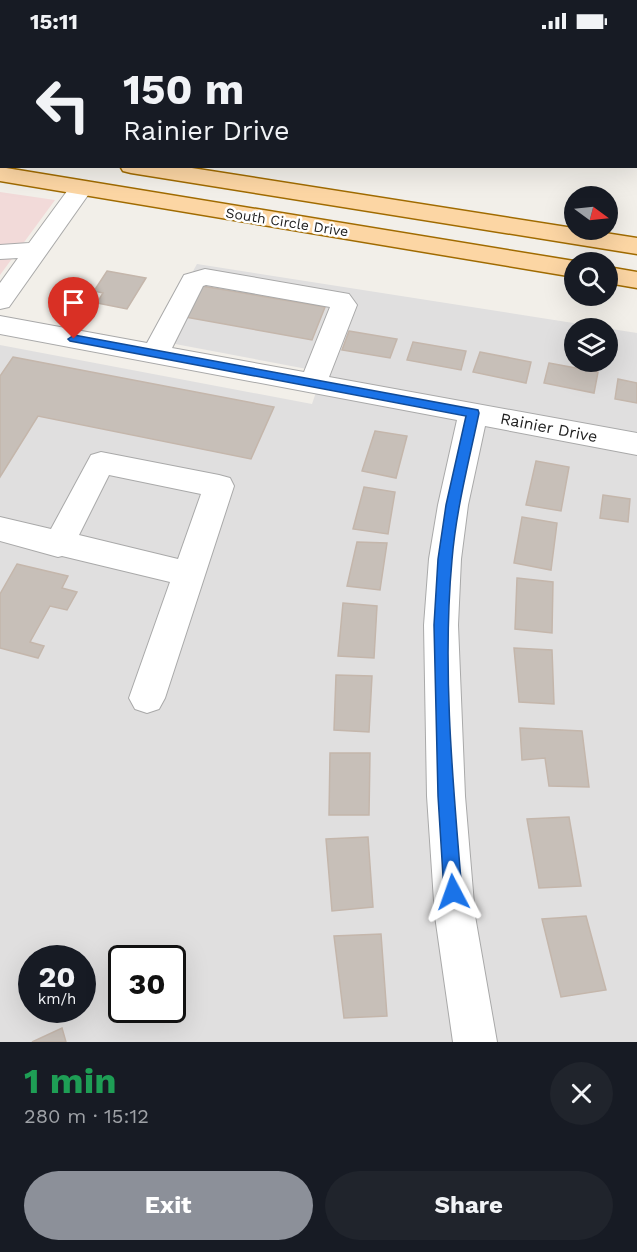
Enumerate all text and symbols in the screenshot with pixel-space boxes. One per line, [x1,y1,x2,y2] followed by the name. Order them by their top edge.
[30,9,78,34] text: 15:11
[123,65,244,114] text: 150 m
[24,66,102,144] icon: left
[123,115,290,147] text: Rainier Drive
[564,186,618,240] north arrow
[564,186,618,372] map controls
[225,204,349,240] street label: South Circle Drive
[564,252,618,306] button: search
[48,277,99,339] pin
[57,286,90,319] icon: arrive
[564,318,618,372] button: layers
[499,409,599,446] street label: Rainier Drive
[421,860,485,924] position arrow
[108,945,186,1023] speed limit sign: 30
[38,959,76,994] text: 20
[38,990,76,1008] text: km/h
[24,1060,116,1102] text: 1 min
[550,1062,613,1125] button: close
[24,1104,149,1128] text: 280 m · 15:12
[24,1171,313,1240] button: Exit
[325,1171,613,1240] button: Share

